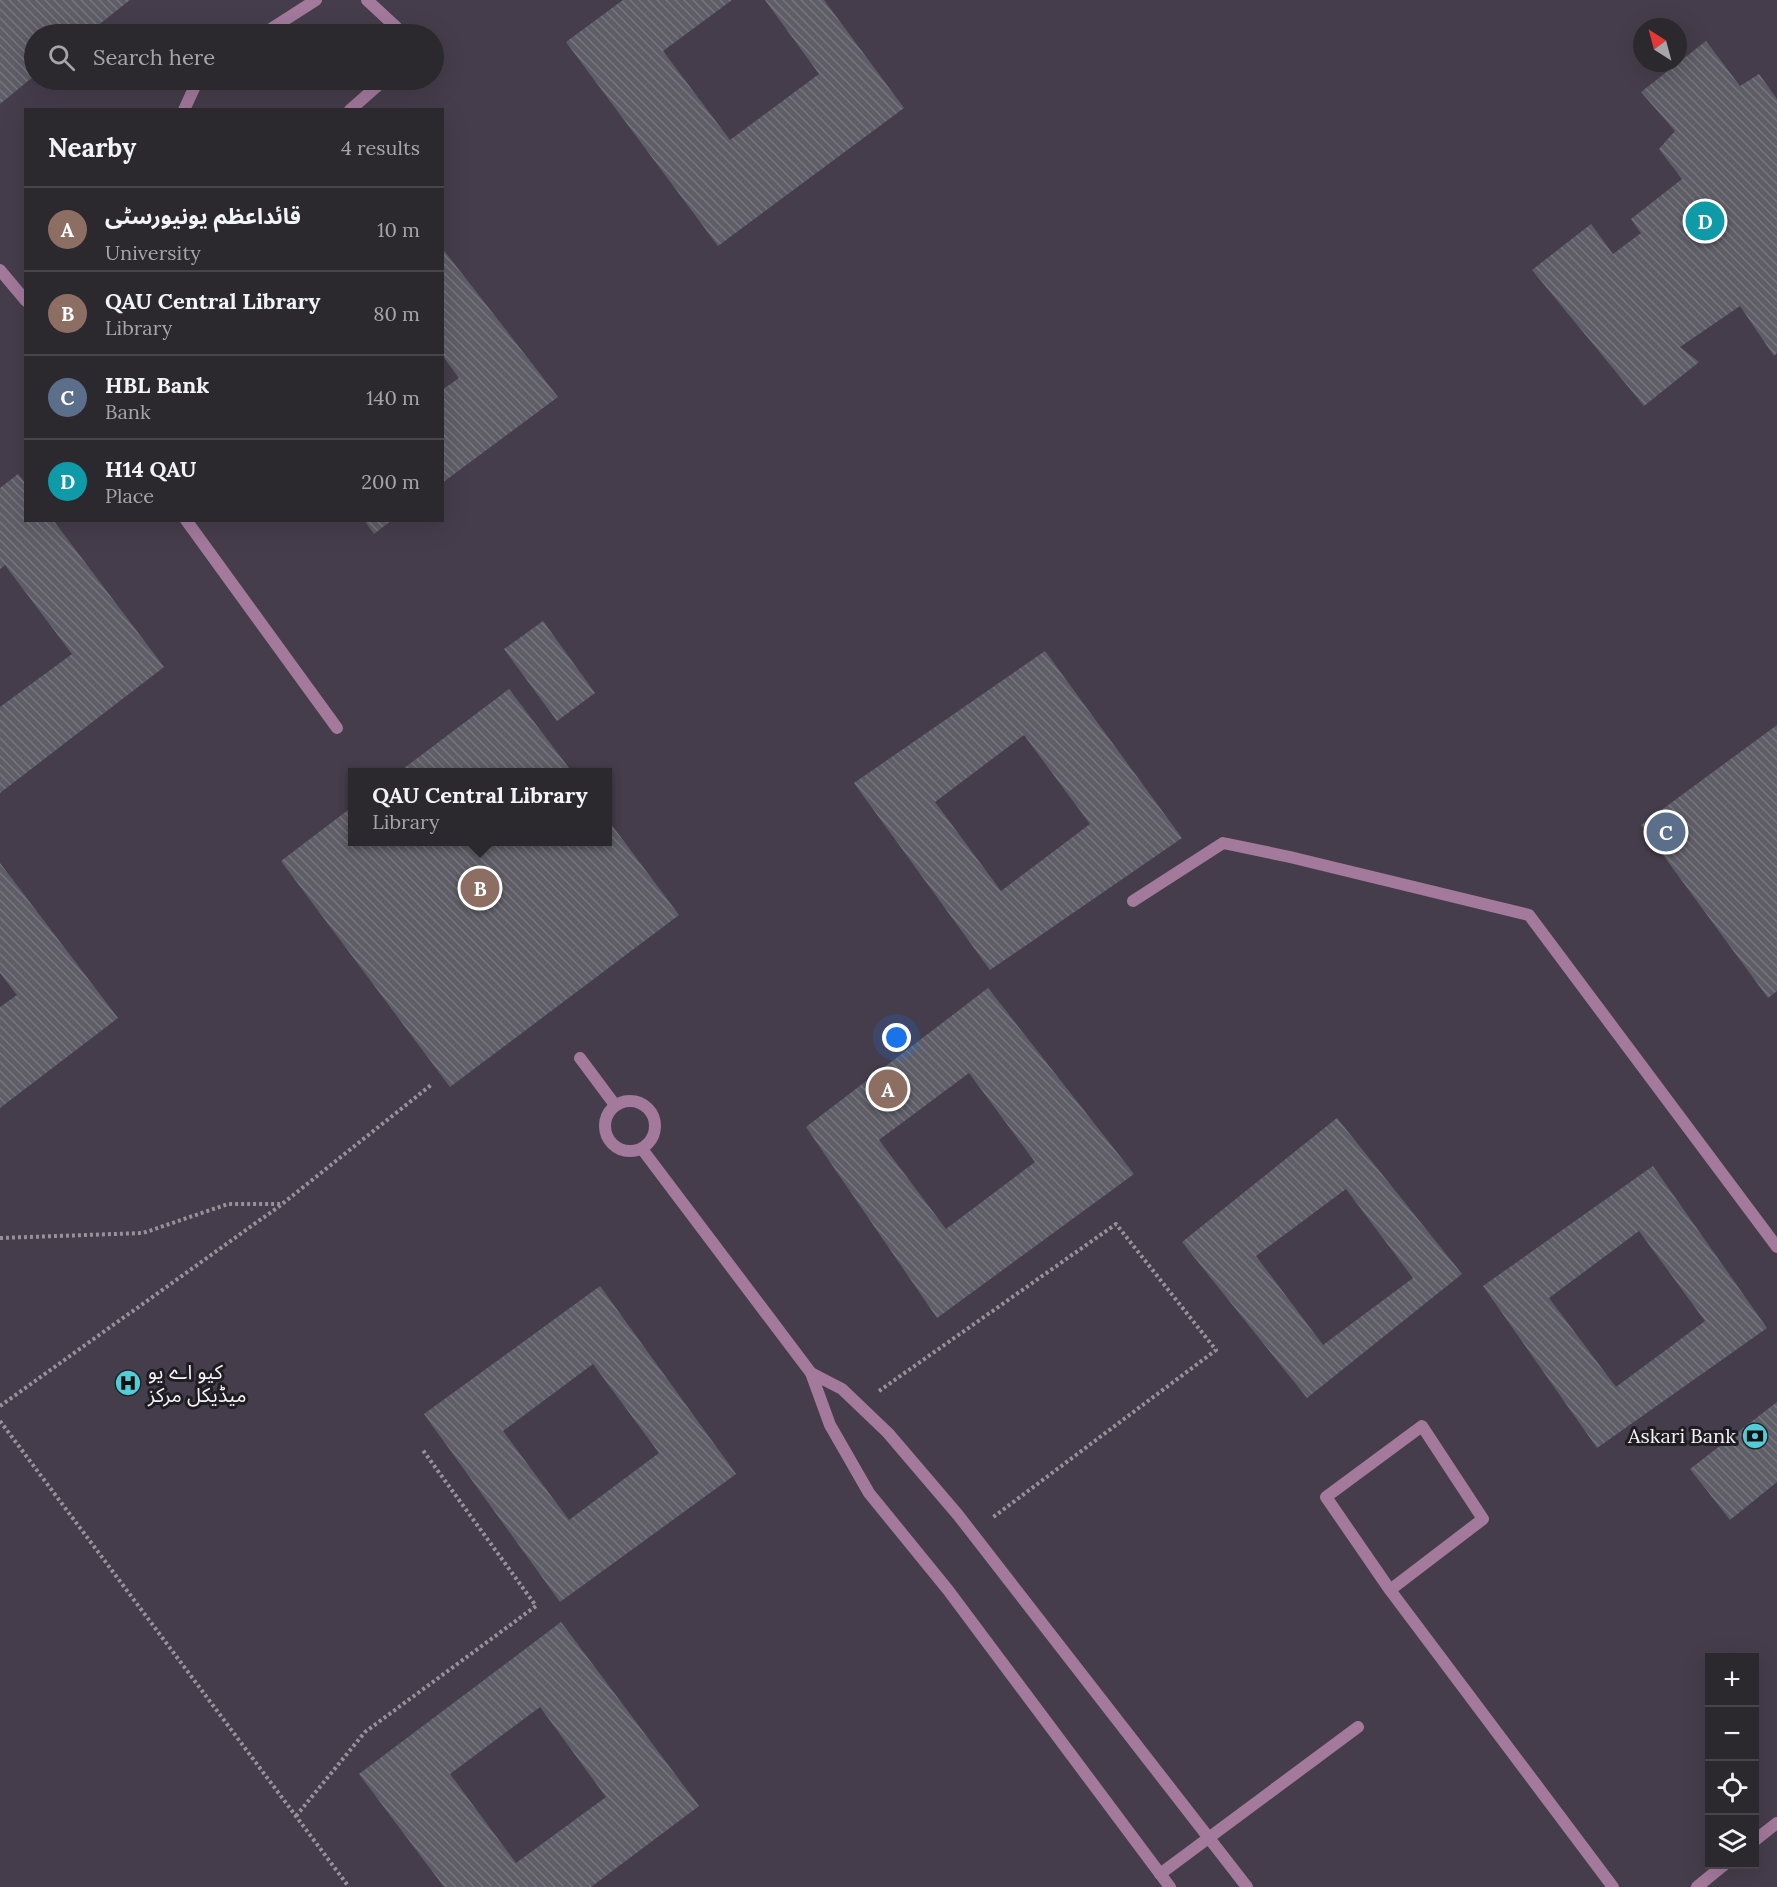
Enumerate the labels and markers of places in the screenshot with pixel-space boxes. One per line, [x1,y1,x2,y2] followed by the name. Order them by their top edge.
[1686,198,1724,244] pin: D
[1646,810,1686,854] pin: C
[460,866,500,910] pin: B
[868,1066,908,1112] pin: A
[147,1359,246,1407] place label: کیو اے یو میڈیکل مرکز
[113,1368,143,1398] hospital icon: کیو اے یو میڈیکل مرکز
[1740,1421,1770,1451] bank icon: Askari Bank
[1627,1423,1736,1448] place label: Askari Bank

